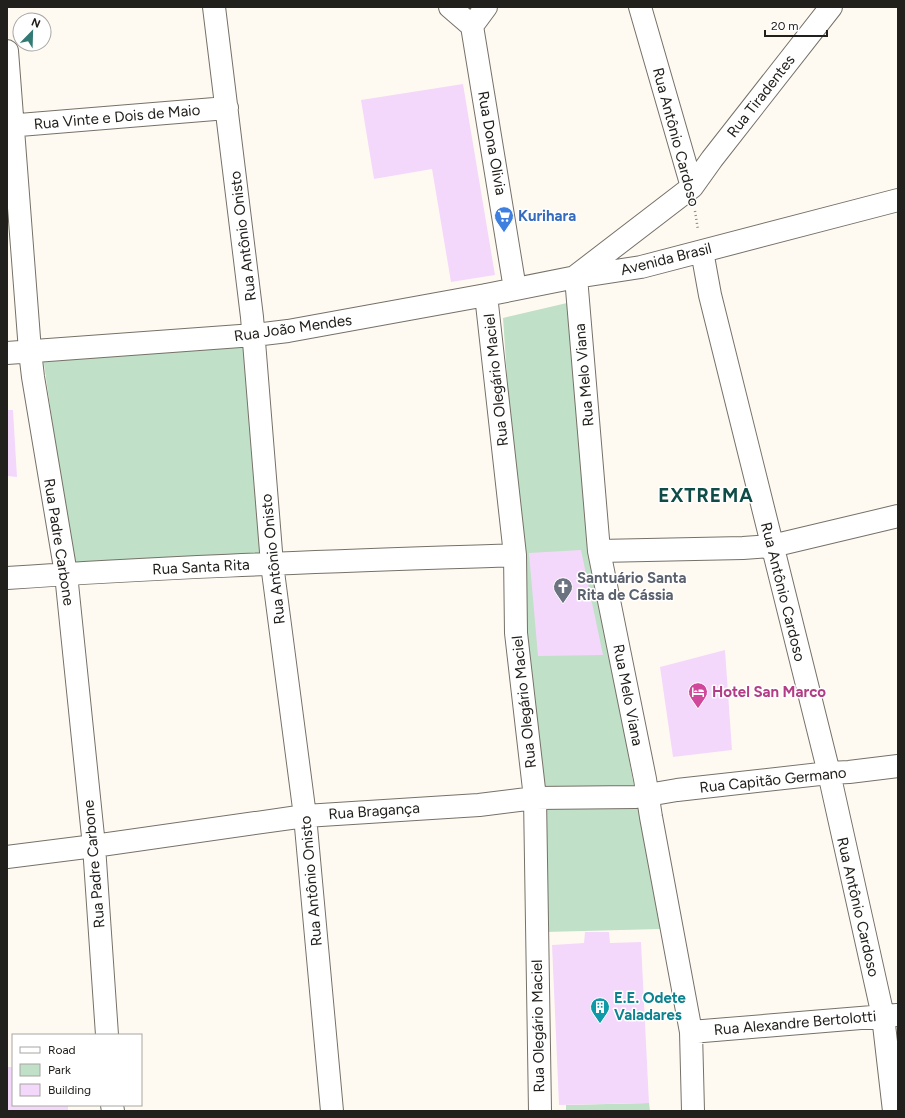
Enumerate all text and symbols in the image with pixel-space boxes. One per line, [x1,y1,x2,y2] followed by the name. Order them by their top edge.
[12,12,52,52] north arrow
[765,12,827,38] scale bar
[29,16,42,31] text: N
[771,19,799,33] text: 20 m
[723,51,799,141] street label: Rua Tiradentes
[649,66,703,209] street label: Rua Antônio Cardoso
[474,90,510,196] street label: Rua Dona Olivia
[33,101,201,133] street label: Rua Vinte e Dois de Maio
[226,170,260,302] street label: Rua Antônio Onisto
[493,205,515,233] supermarket icon: Kurihara
[518,207,576,225] place label: Kurihara
[618,239,714,279] street label: Avenida Brasil
[233,311,353,345] street label: Rua João Mendes
[480,313,512,447] street label: Rua Olegário Maciel
[571,323,597,427] street label: Rua Melo Viana
[40,477,78,607] street label: Rua Padre Carbone
[658,484,754,507] district label: EXTREMA
[257,493,289,625] street label: Rua Antônio Onisto
[757,520,809,664] street label: Rua Antônio Cardoso
[152,555,250,579] street label: Rua Santa Rita
[577,569,687,604] place label: Santuário Santa Rita de Cássia
[552,576,574,604] church icon: Santuário Santa Rita de Cássia
[508,635,540,769] street label: Rua Olegário Maciel
[609,643,647,747] street label: Rua Melo Viana
[687,681,709,709] hotel icon: Hotel San Marco
[712,683,826,701] place label: Hotel San Marco
[699,763,848,797] street label: Rua Capitão Germano
[79,799,109,929] street label: Rua Padre Carbone
[328,799,420,823] street label: Rua Bragança
[296,815,326,947] street label: Rua Antônio Onisto
[833,835,883,979] street label: Rua Antônio Cardoso
[528,959,548,1093] street label: Rua Olegário Maciel
[614,989,687,1024] place label: E.E. Odete Valadares
[589,996,611,1024] building icon: E.E. Odete Valadares
[713,1007,877,1039] street label: Rua Alexandre Bertolotti
[12,1034,142,1106] legend
[48,1043,76,1057] text: Road
[48,1063,71,1077] text: Park
[48,1083,91,1097] text: Building

